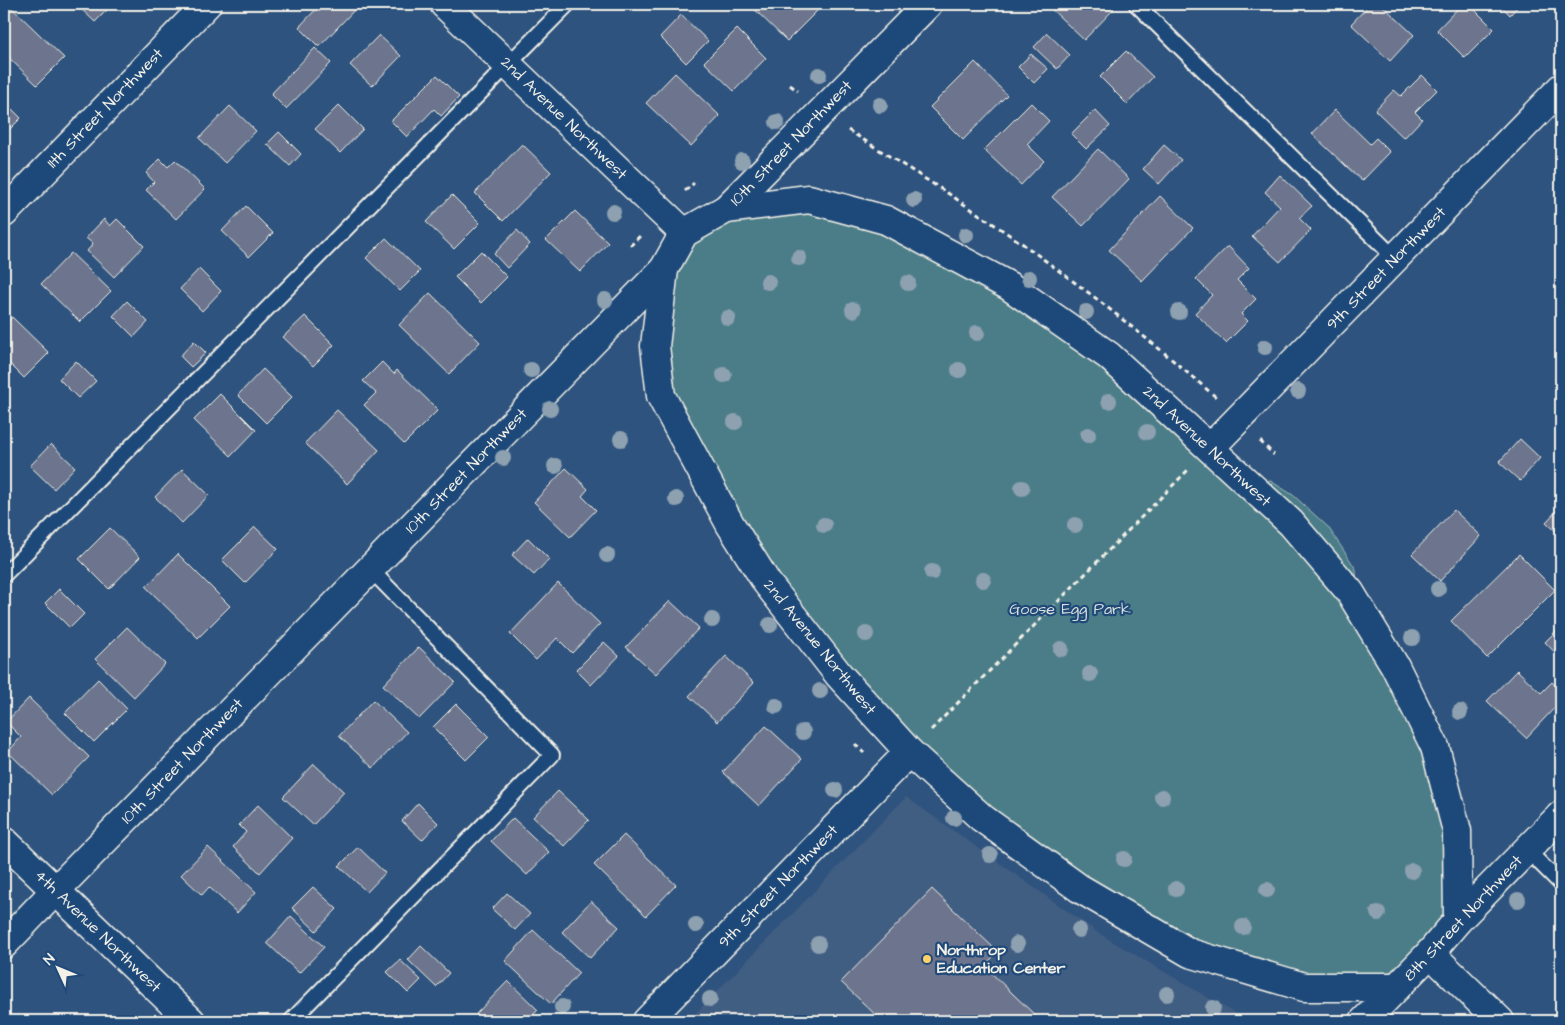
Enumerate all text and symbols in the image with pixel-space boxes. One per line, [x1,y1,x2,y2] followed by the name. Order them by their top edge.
[42,43,169,173] street label: 11th Street Northwest
[496,52,633,185] street label: 2nd Avenue Northwest
[725,75,857,211] street label: 10th Street Northwest
[1321,201,1451,335] street label: 9th Street Northwest
[1138,380,1277,512] street label: 2nd Avenue Northwest
[400,403,532,539] street label: 10th Street Northwest
[758,575,882,720] street label: 2nd Avenue Northwest
[1009,598,1131,621] park label: Goose Egg Park
[116,693,248,829] street label: 10th Street Northwest
[713,819,843,953] street label: 9th Street Northwest
[1399,850,1528,986] street label: 8th Street Northwest
[31,866,165,996] street label: 4th Avenue Northwest
[937,939,1065,979] place label: Northrop Education Center
[32,942,82,992] north arrow
[921,953,933,965] marker: Northrop Education Center

